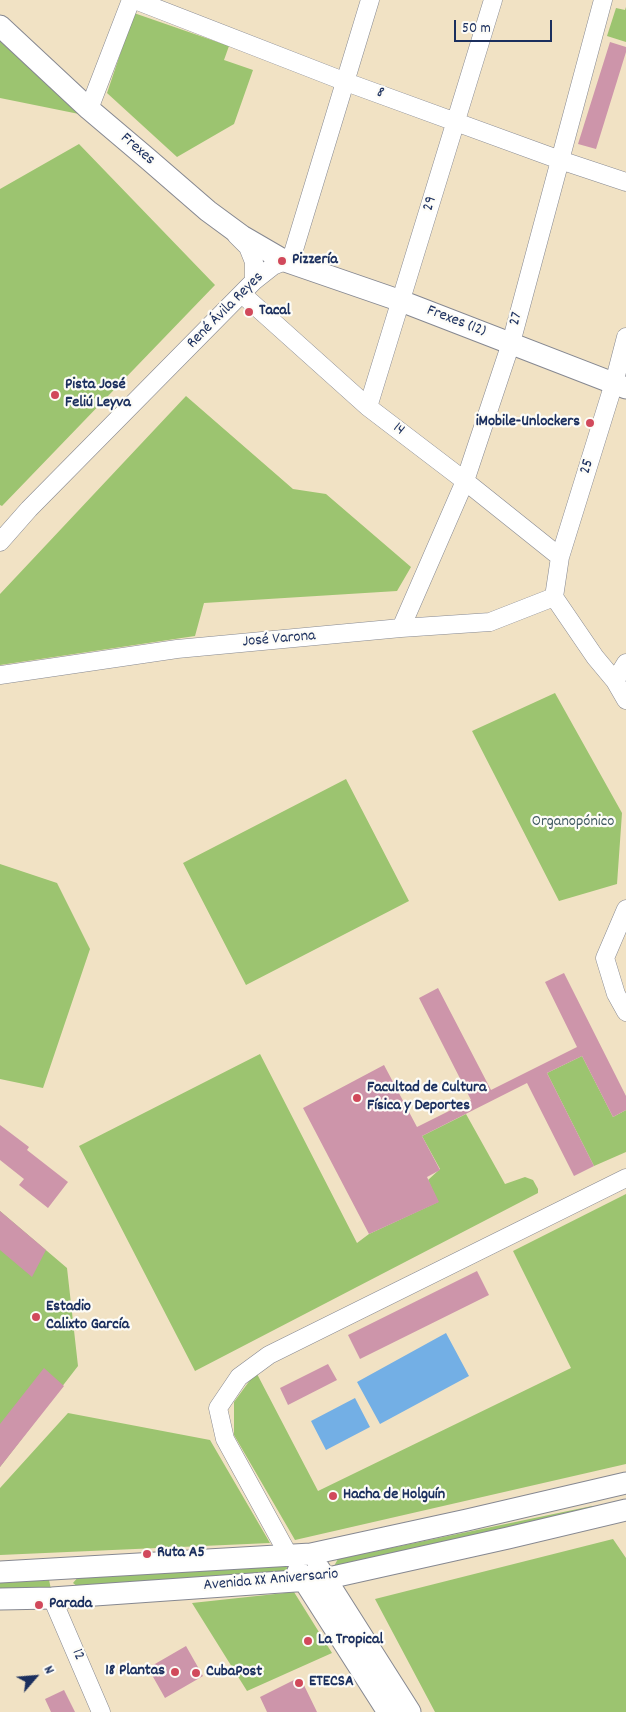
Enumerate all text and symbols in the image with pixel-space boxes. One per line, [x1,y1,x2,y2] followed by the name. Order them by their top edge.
[456,10,554,42] scale bar
[462,18,491,40] text: 50 m
[374,84,386,104] street label: 8
[116,130,158,170] street label: Frexes
[420,194,442,214] street label: 29
[292,251,338,271] place label: Pizzería
[276,255,288,267] marker: Pizzería
[184,269,268,353] street label: René Ávila Reyes
[259,302,291,322] place label: Tacal
[424,302,488,342] street label: Frexes (12)
[243,306,255,318] marker: Tacal
[506,310,528,328] street label: 27
[65,376,131,414] place label: Pista José Feliú Leyva
[49,389,61,401] marker: Pista José Feliú Leyva
[476,413,580,433] place label: iMobile-Unlockers
[584,417,596,429] marker: iMobile-Unlockers
[388,419,408,441] street label: 14
[577,457,599,477] street label: 25
[242,627,316,653] street label: José Varona
[532,813,614,833] park label: Organopónico
[367,1079,486,1117] place label: Facultad de Cultura Física y Deportes
[351,1092,363,1104] marker: Facultad de Cultura Física y Deportes
[46,1298,129,1336] place label: Estadio Calixto García
[30,1311,42,1323] marker: Estadio Calixto García
[343,1486,445,1506] place label: Hacha de Holguín
[327,1490,339,1502] marker: Hacha de Holguín
[157,1544,205,1564] place label: Ruta A5
[141,1548,153,1560] marker: Ruta A5
[203,1566,339,1596] street label: Avenida XX Aniversario
[49,1595,92,1615] place label: Parada
[33,1599,45,1611] marker: Parada
[318,1631,383,1651] place label: La Tropical
[302,1635,314,1647] marker: La Tropical
[66,1646,88,1664] street label: 12
[10,1652,60,1702] north arrow
[105,1662,165,1682] place label: 18 Plantas
[38,1663,59,1678] text: N
[206,1663,262,1683] place label: CubaPost
[169,1666,181,1678] marker: 18 Plantas
[190,1667,202,1679] marker: CubaPost
[309,1673,354,1693] place label: ETECSA
[293,1677,305,1689] marker: ETECSA

